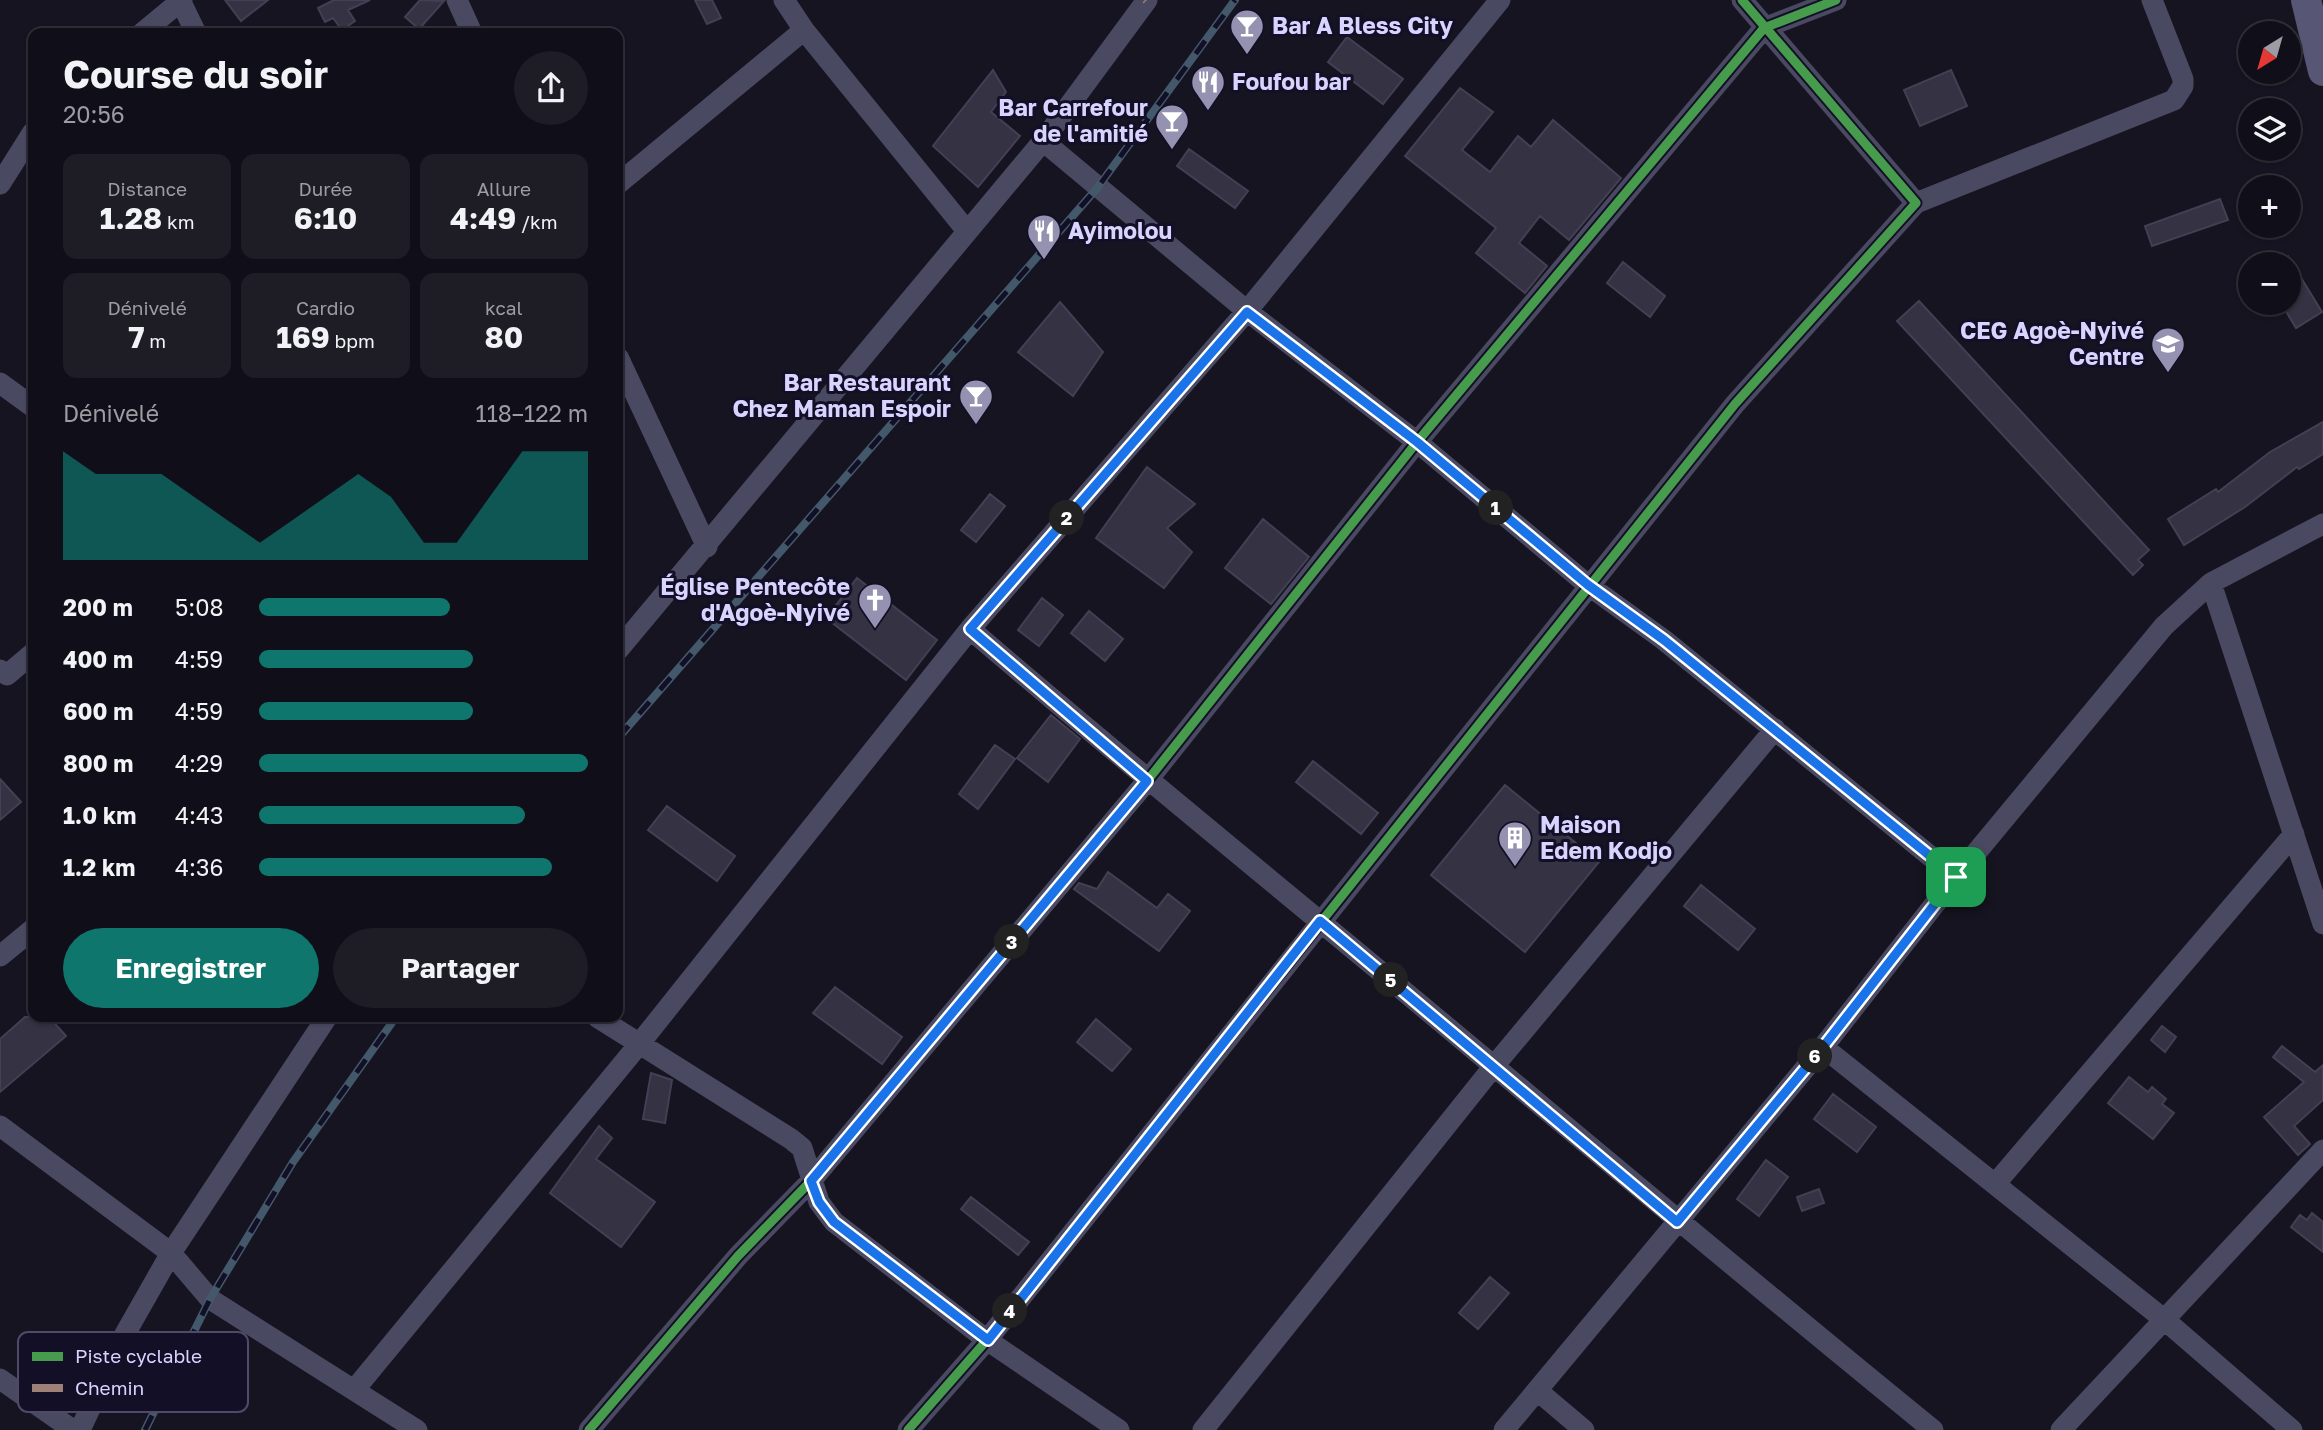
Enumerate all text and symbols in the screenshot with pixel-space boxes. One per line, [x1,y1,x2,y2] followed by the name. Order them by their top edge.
[1228,7,1266,56] bar icon: Bar A Bless City
[1272,11,1453,39] place label: Bar A Bless City
[2238,21,2301,84] north arrow
[2238,21,2301,315] map controls
[63,51,328,96] text: Course du soir
[514,51,588,125] button: share
[1189,63,1227,112] restaurant icon: Foufou bar
[1232,67,1351,95] place label: Foufou bar
[998,93,1148,147] place label: Bar Carrefour de l'amitié
[2238,98,2301,161] button: layers
[63,100,125,128] text: 20:56
[1153,102,1191,151] bar icon: Bar Carrefour de l'amitié
[2238,175,2301,238] button: +
[107,177,187,200] text: Distance
[298,177,353,200] text: Durée
[477,177,531,200] text: Allure
[100,200,162,236] text: 1.28
[294,200,357,236] text: 6:10
[450,200,516,236] text: 4:49
[162,210,195,233] text: km
[516,210,558,233] text: /km
[1025,212,1063,261] restaurant icon: Ayimolou
[1068,216,1172,244] place label: Ayimolou
[2238,252,2301,315] button: −
[108,296,187,319] text: Dénivelé
[296,296,355,319] text: Cardio
[485,296,523,319] text: kcal
[1960,316,2144,370] place label: CEG Agoè-Nyivé Centre
[128,319,145,355] text: 7
[276,319,330,355] text: 169
[484,319,523,355] text: 80
[2149,325,2187,374] school or university icon: CEG Agoè-Nyivé Centre
[145,329,166,352] text: m
[330,329,375,352] text: bpm
[732,368,951,422] place label: Bar Restaurant Chez Maman Espoir
[957,377,995,426] bar icon: Bar Restaurant Chez Maman Espoir
[63,399,159,427] text: Dénivelé
[476,399,588,427] text: 118–122 m
[1478,490,1514,526] pin: 1
[1491,496,1500,519] text: 1
[1050,500,1084,536] pin: 2
[1061,506,1072,529] text: 2
[660,572,850,626] place label: Église Pentecôte d'Agoè-Nyivé
[856,581,894,630] church icon: Église Pentecôte d'Agoè-Nyivé
[63,593,133,621] text: 200 m
[175,593,224,621] text: 5:08
[63,645,133,673] text: 400 m
[175,645,223,673] text: 4:59
[63,697,133,725] text: 600 m
[175,697,223,725] text: 4:59
[63,749,134,777] text: 800 m
[175,749,223,777] text: 4:29
[63,801,136,829] text: 1.0 km
[175,801,223,829] text: 4:43
[1540,810,1672,864] place label: Maison Edem Kodjo
[1496,819,1534,868] building icon: Maison Edem Kodjo
[1926,847,1986,907] pin
[63,853,135,881] text: 1.2 km
[175,853,223,881] text: 4:36
[1937,858,1975,896] icon: arrive
[995,925,1030,960] pin: 3
[63,928,319,1008] button: Enregistrer
[333,928,588,1008] button: Partager
[1006,930,1017,953] text: 3
[1374,962,1408,998] pin: 5
[1385,968,1396,991] text: 5
[1798,1038,1832,1074] pin: 6
[1808,1044,1821,1067] text: 6
[992,1294,1028,1328] pin: 4
[1004,1299,1015,1322] text: 4
[18,1332,248,1412] legend
[75,1344,202,1367] text: Piste cyclable
[75,1376,144,1399] text: Chemin

